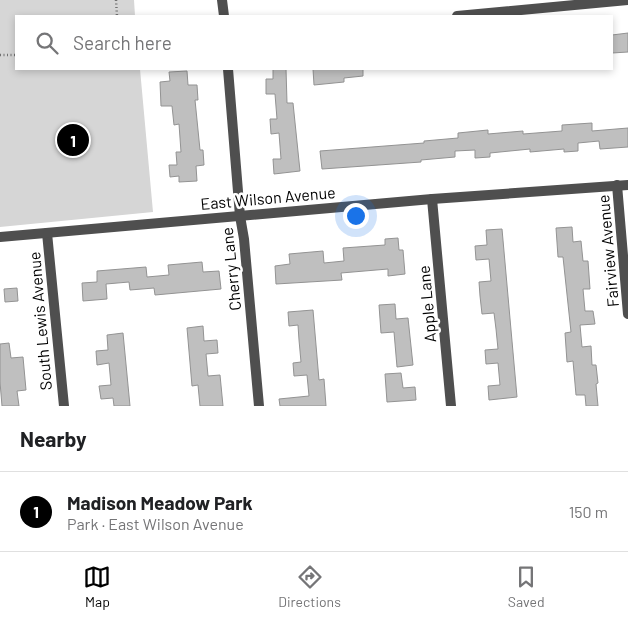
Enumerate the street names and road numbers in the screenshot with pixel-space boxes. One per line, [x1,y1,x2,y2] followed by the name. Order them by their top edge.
[200,182,336,213] street label: East Wilson Avenue
[593,194,622,308] street label: Fairview Avenue
[217,226,244,312] street label: Cherry Lane
[24,251,55,391] street label: South Lewis Avenue
[414,265,439,343] street label: Apple Lane

